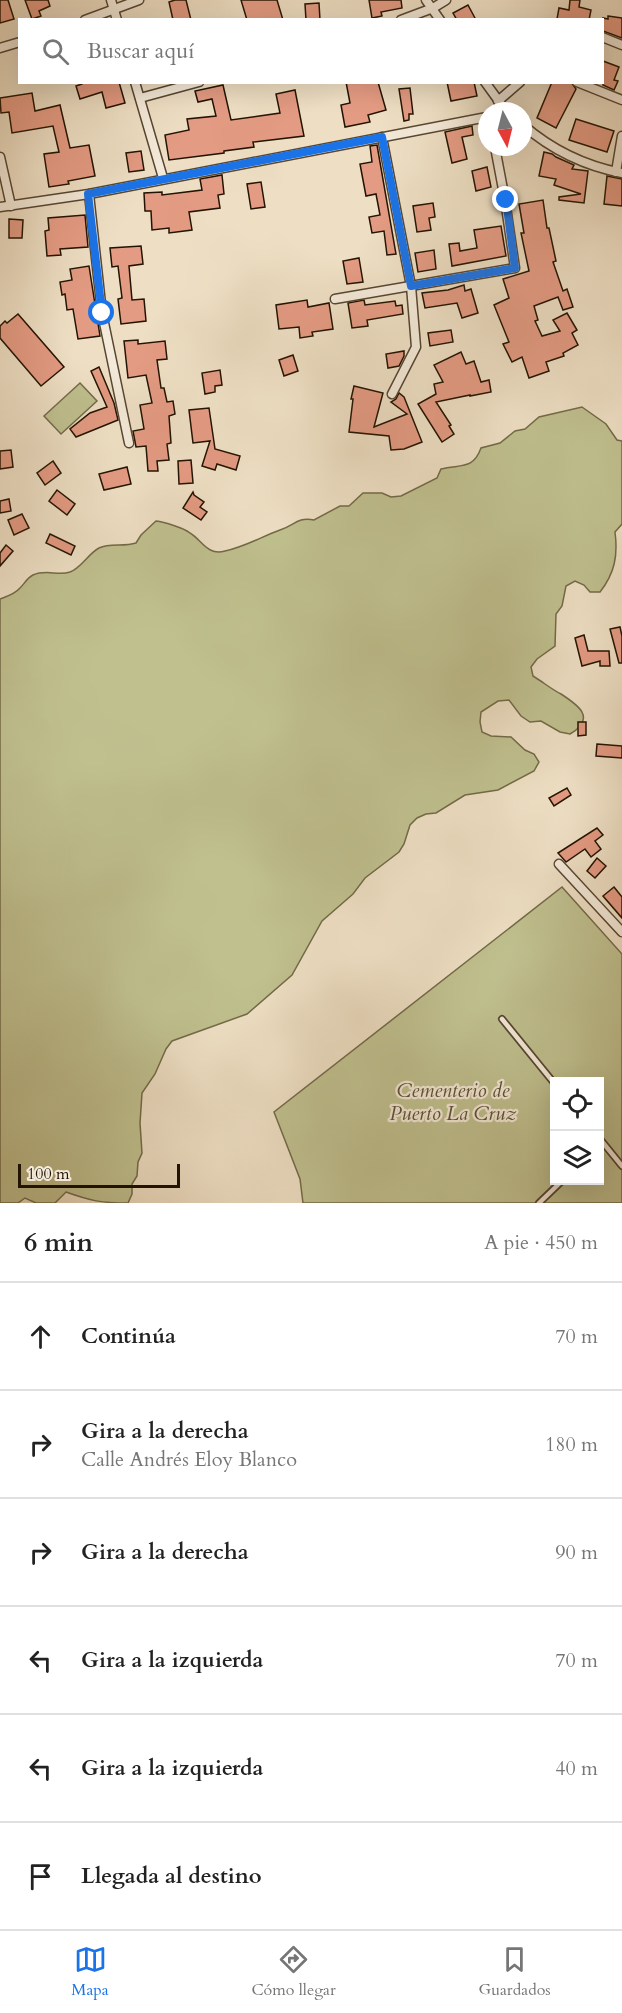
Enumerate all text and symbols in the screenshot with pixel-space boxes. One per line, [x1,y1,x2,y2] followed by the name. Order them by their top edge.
[18,18,604,84] search box
[39,35,72,68] icon: search
[87,36,194,66] text: Buscar aquí
[478,102,532,156] north arrow
[492,186,518,212] route end
[88,299,114,325] route start
[390,1077,517,1127] park label: Cementerio de Puerto La Cruz
[550,1077,604,1185] map controls
[550,1077,604,1131] button: locate
[550,1131,604,1185] button: layers
[18,1161,180,1188] scale bar
[27,1163,69,1185] text: 100 m
[24,1225,93,1260] text: 6 min
[484,1229,598,1256] text: A pie · 450 m
[24,1320,57,1353] icon: ahead
[81,1321,176,1351] text: Continúa
[555,1323,598,1350] text: 70 m
[81,1416,249,1446] text: Gira a la derecha
[24,1428,57,1461] icon: right
[545,1431,598,1458] text: 180 m
[81,1446,297,1473] text: Calle Andrés Eloy Blanco
[24,1536,57,1569] icon: right
[81,1537,249,1567] text: Gira a la derecha
[555,1539,598,1566] text: 90 m
[24,1644,57,1677] icon: left
[81,1645,264,1675] text: Gira a la izquierda
[555,1647,598,1674] text: 70 m
[24,1752,57,1785] icon: left
[81,1753,264,1783] text: Gira a la izquierda
[555,1755,598,1782] text: 40 m
[24,1860,57,1893] icon: arrive
[81,1861,262,1891] text: Llegada al destino
[71,1943,109,2001] tab: Mapa
[251,1943,336,2001] tab: Cómo llegar
[479,1943,551,2001] tab: Guardados

